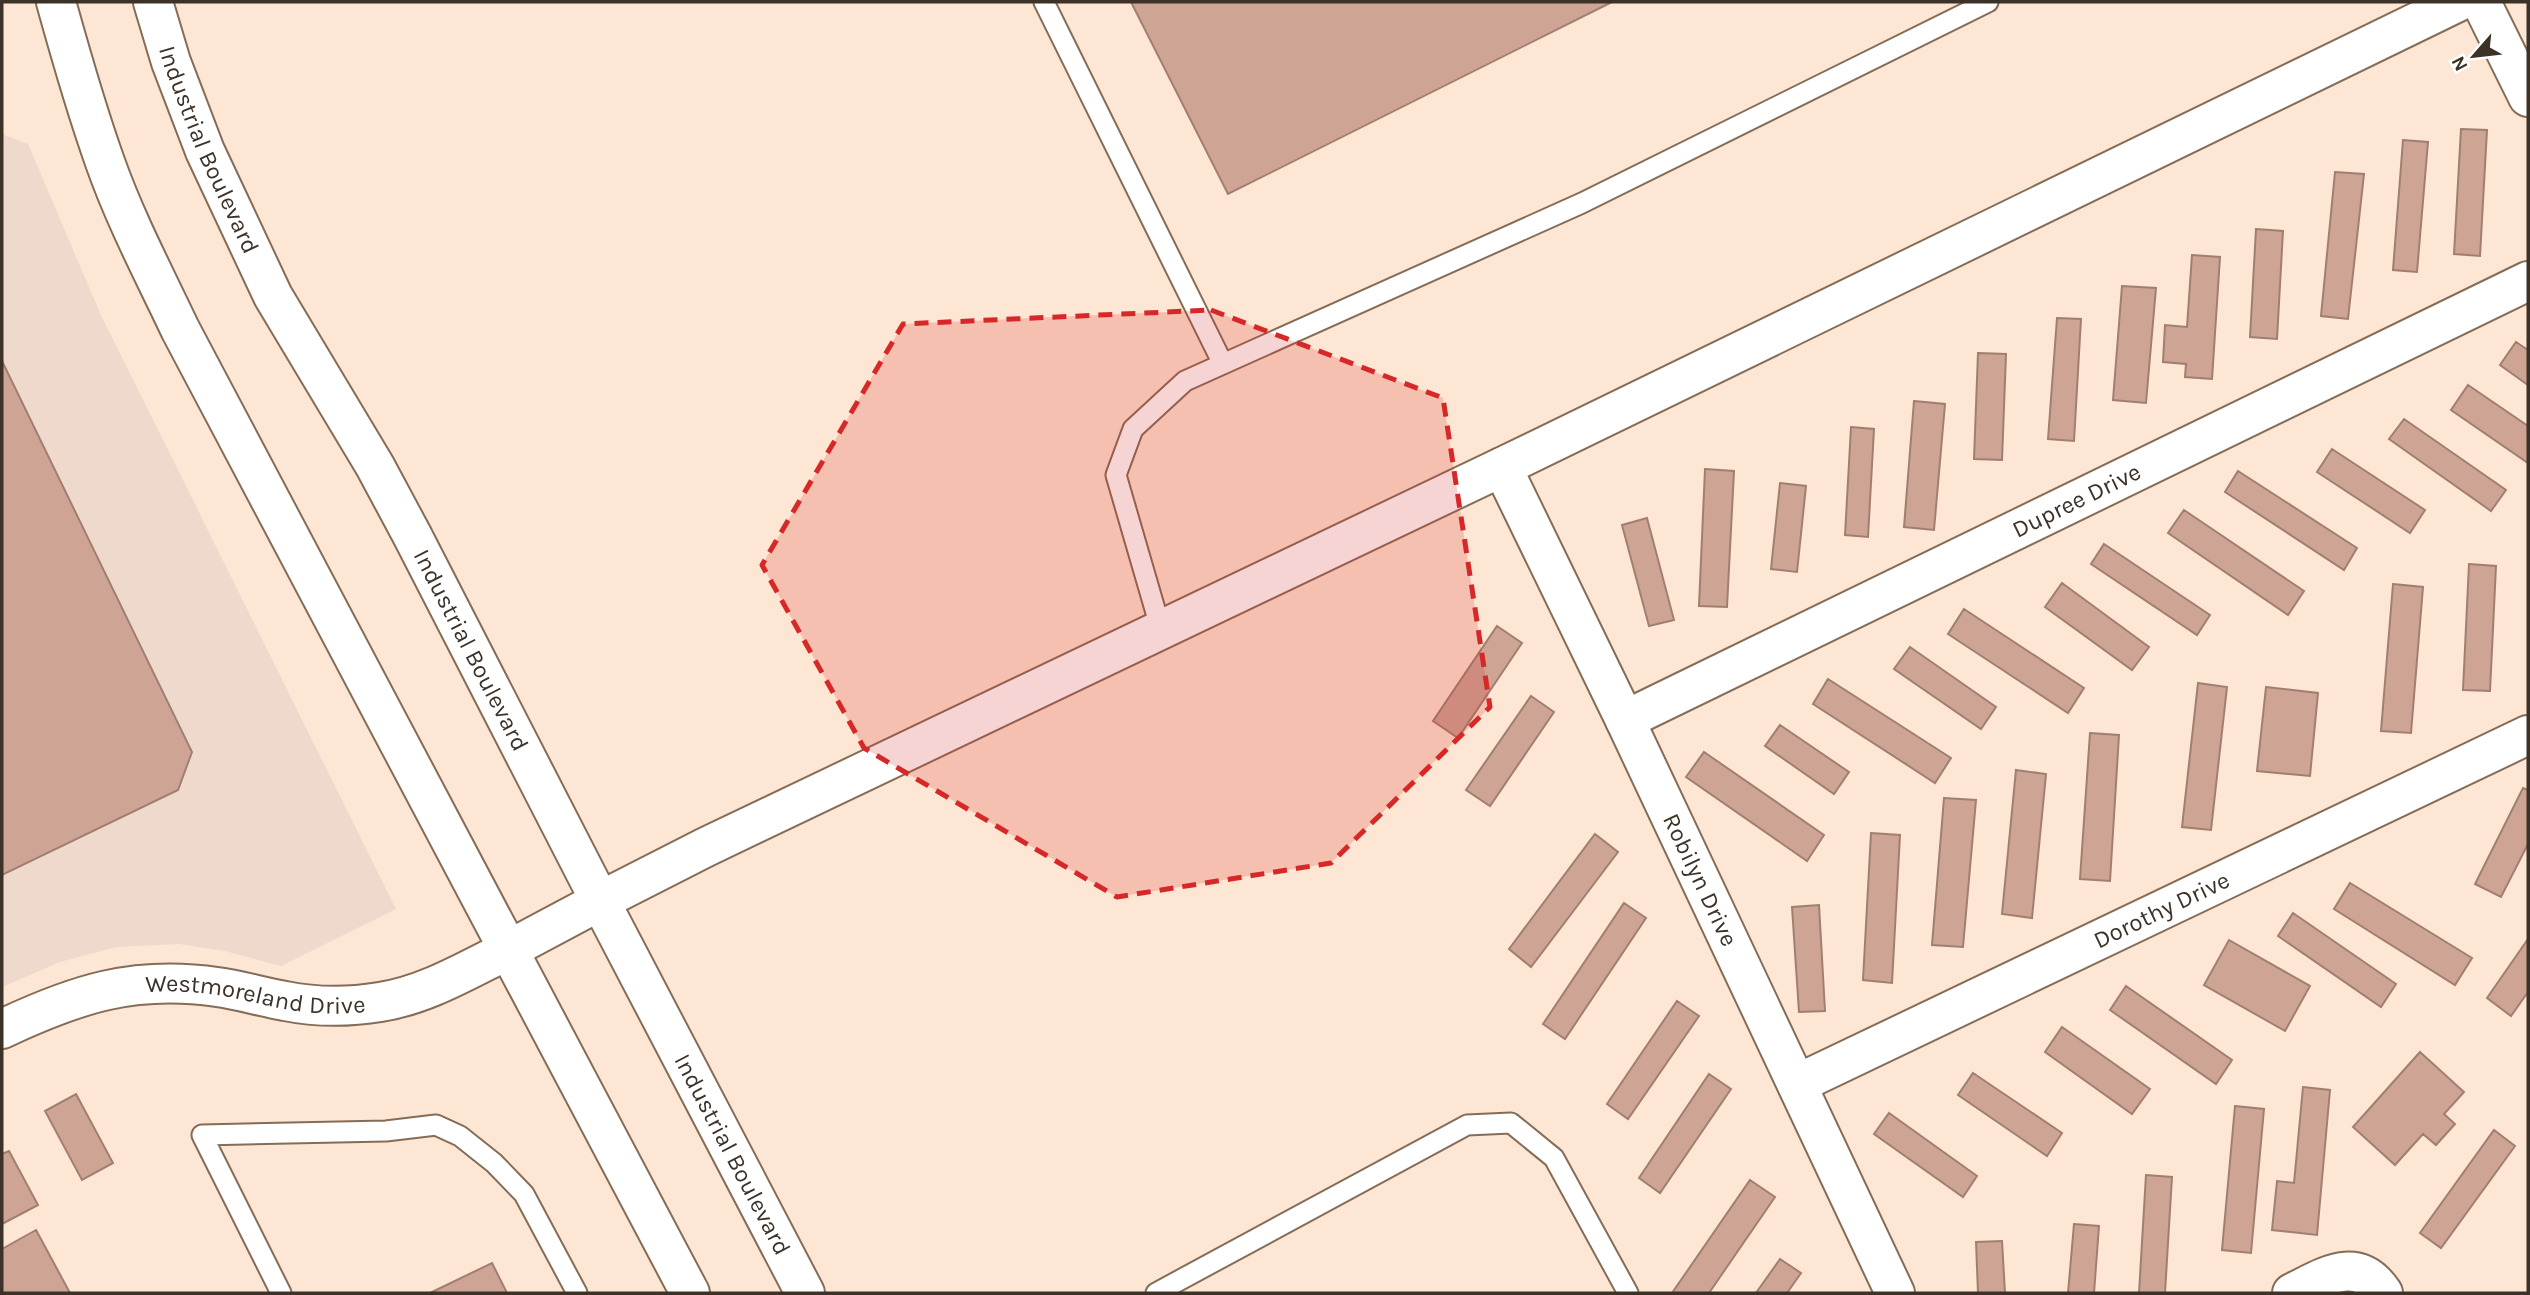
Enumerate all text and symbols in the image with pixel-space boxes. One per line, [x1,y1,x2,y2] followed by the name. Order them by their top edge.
[2439,21,2509,91] north arrow
[153,43,265,258] street label: Industrial Boulevard
[2447,52,2473,75] text: N
[2008,457,2145,544] street label: Dupree Drive
[408,545,535,756] street label: Industrial Boulevard
[1657,809,1744,951] street label: Robilyn Drive
[2089,866,2234,954] street label: Dorothy Drive
[145,969,367,1020] street label: Westmoreland Drive
[668,1049,797,1260] street label: Industrial Boulevard

